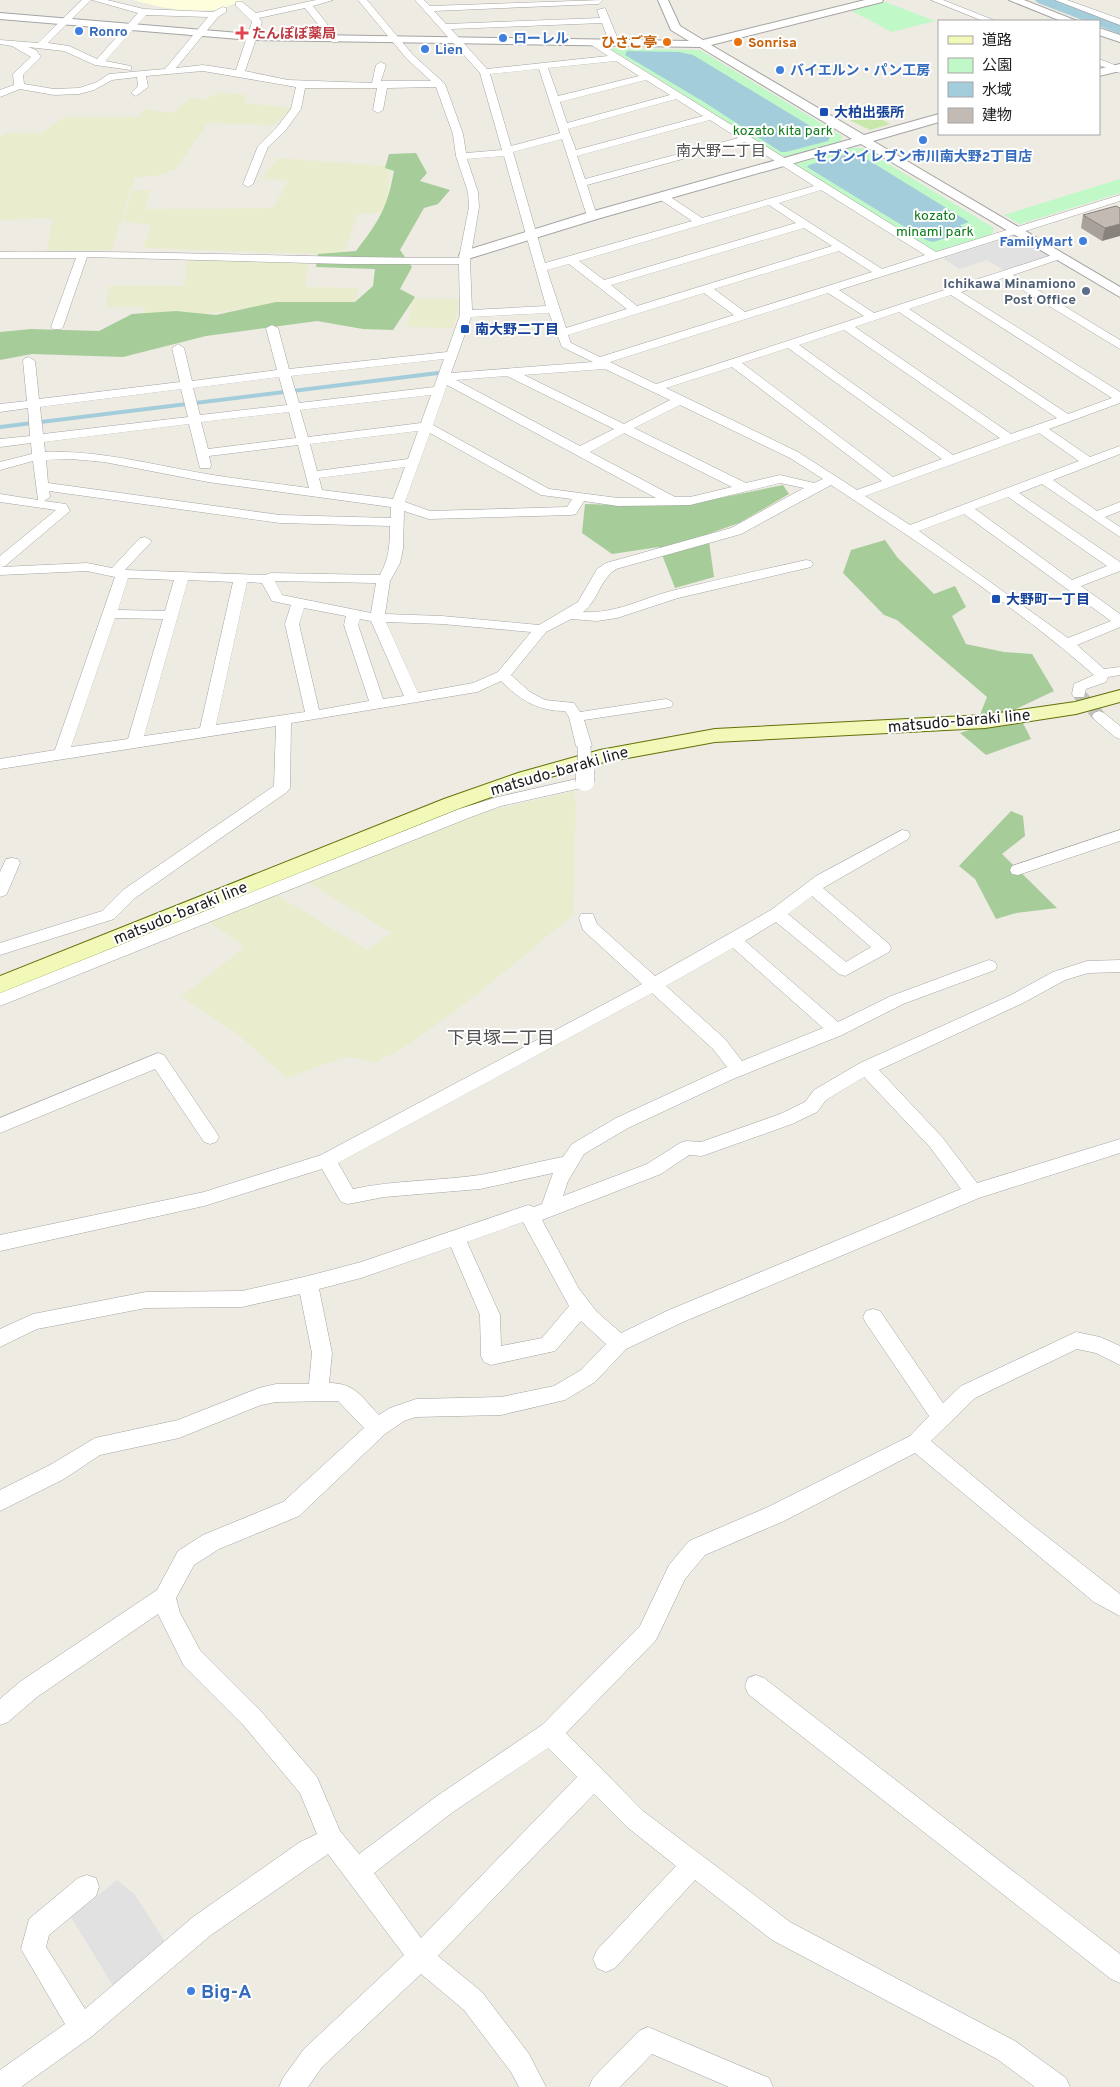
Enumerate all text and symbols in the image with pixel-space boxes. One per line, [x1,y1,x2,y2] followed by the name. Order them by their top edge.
[938,20,1100,135] legend
[89,24,128,41] place label: Ronro
[73,25,85,37] marker: Ronro
[252,26,336,43] place label: たんぽぽ薬局
[236,27,248,39] marker: たんぽぽ薬局
[513,31,569,48] place label: ローレル
[497,32,509,44] marker: ローレル
[982,32,1012,51] text: 道路
[601,34,657,52] place label: ひさご亭
[748,35,797,52] place label: Sonrisa
[661,36,673,48] marker: ひさご亭
[732,36,744,48] marker: Sonrisa
[435,42,463,59] place label: Lien
[419,43,431,55] marker: Lien
[982,57,1012,76] text: 公園
[790,63,930,80] place label: バイエルン・パン工房
[774,64,786,76] marker: バイエルン・パン工房
[982,82,1012,101] text: 水域
[834,105,904,122] place label: 大柏出張所
[818,106,830,118] marker: 大柏出張所
[982,107,1012,126] text: 建物
[733,123,833,140] park label: kozato kita park
[917,134,929,146] marker: セブンイレブン市川南大野2丁目店
[676,143,766,162] district label: 南大野二丁目
[814,148,1032,166] place label: セブンイレブン市川南大野2丁目店
[896,208,974,241] park label: kozato minami park
[999,234,1073,251] place label: FamilyMart
[1077,235,1089,247] marker: FamilyMart
[943,276,1076,309] place label: Ichikawa Minamiono Post Office
[1080,285,1092,297] marker: Ichikawa Minamiono Post Office
[475,322,559,339] place label: 南大野二丁目
[459,323,471,335] marker: 南大野二丁目
[1006,592,1090,609] place label: 大野町一丁目
[990,593,1002,605] marker: 大野町一丁目
[887,706,1031,738] street label: matsudo-baraki line
[488,743,631,801] street label: matsudo-baraki line
[111,878,251,950] street label: matsudo-baraki line
[447,1028,555,1051] district label: 下貝塚二丁目
[201,1981,252,2005] place label: Big-A
[185,1985,197,1997] marker: Big-A

